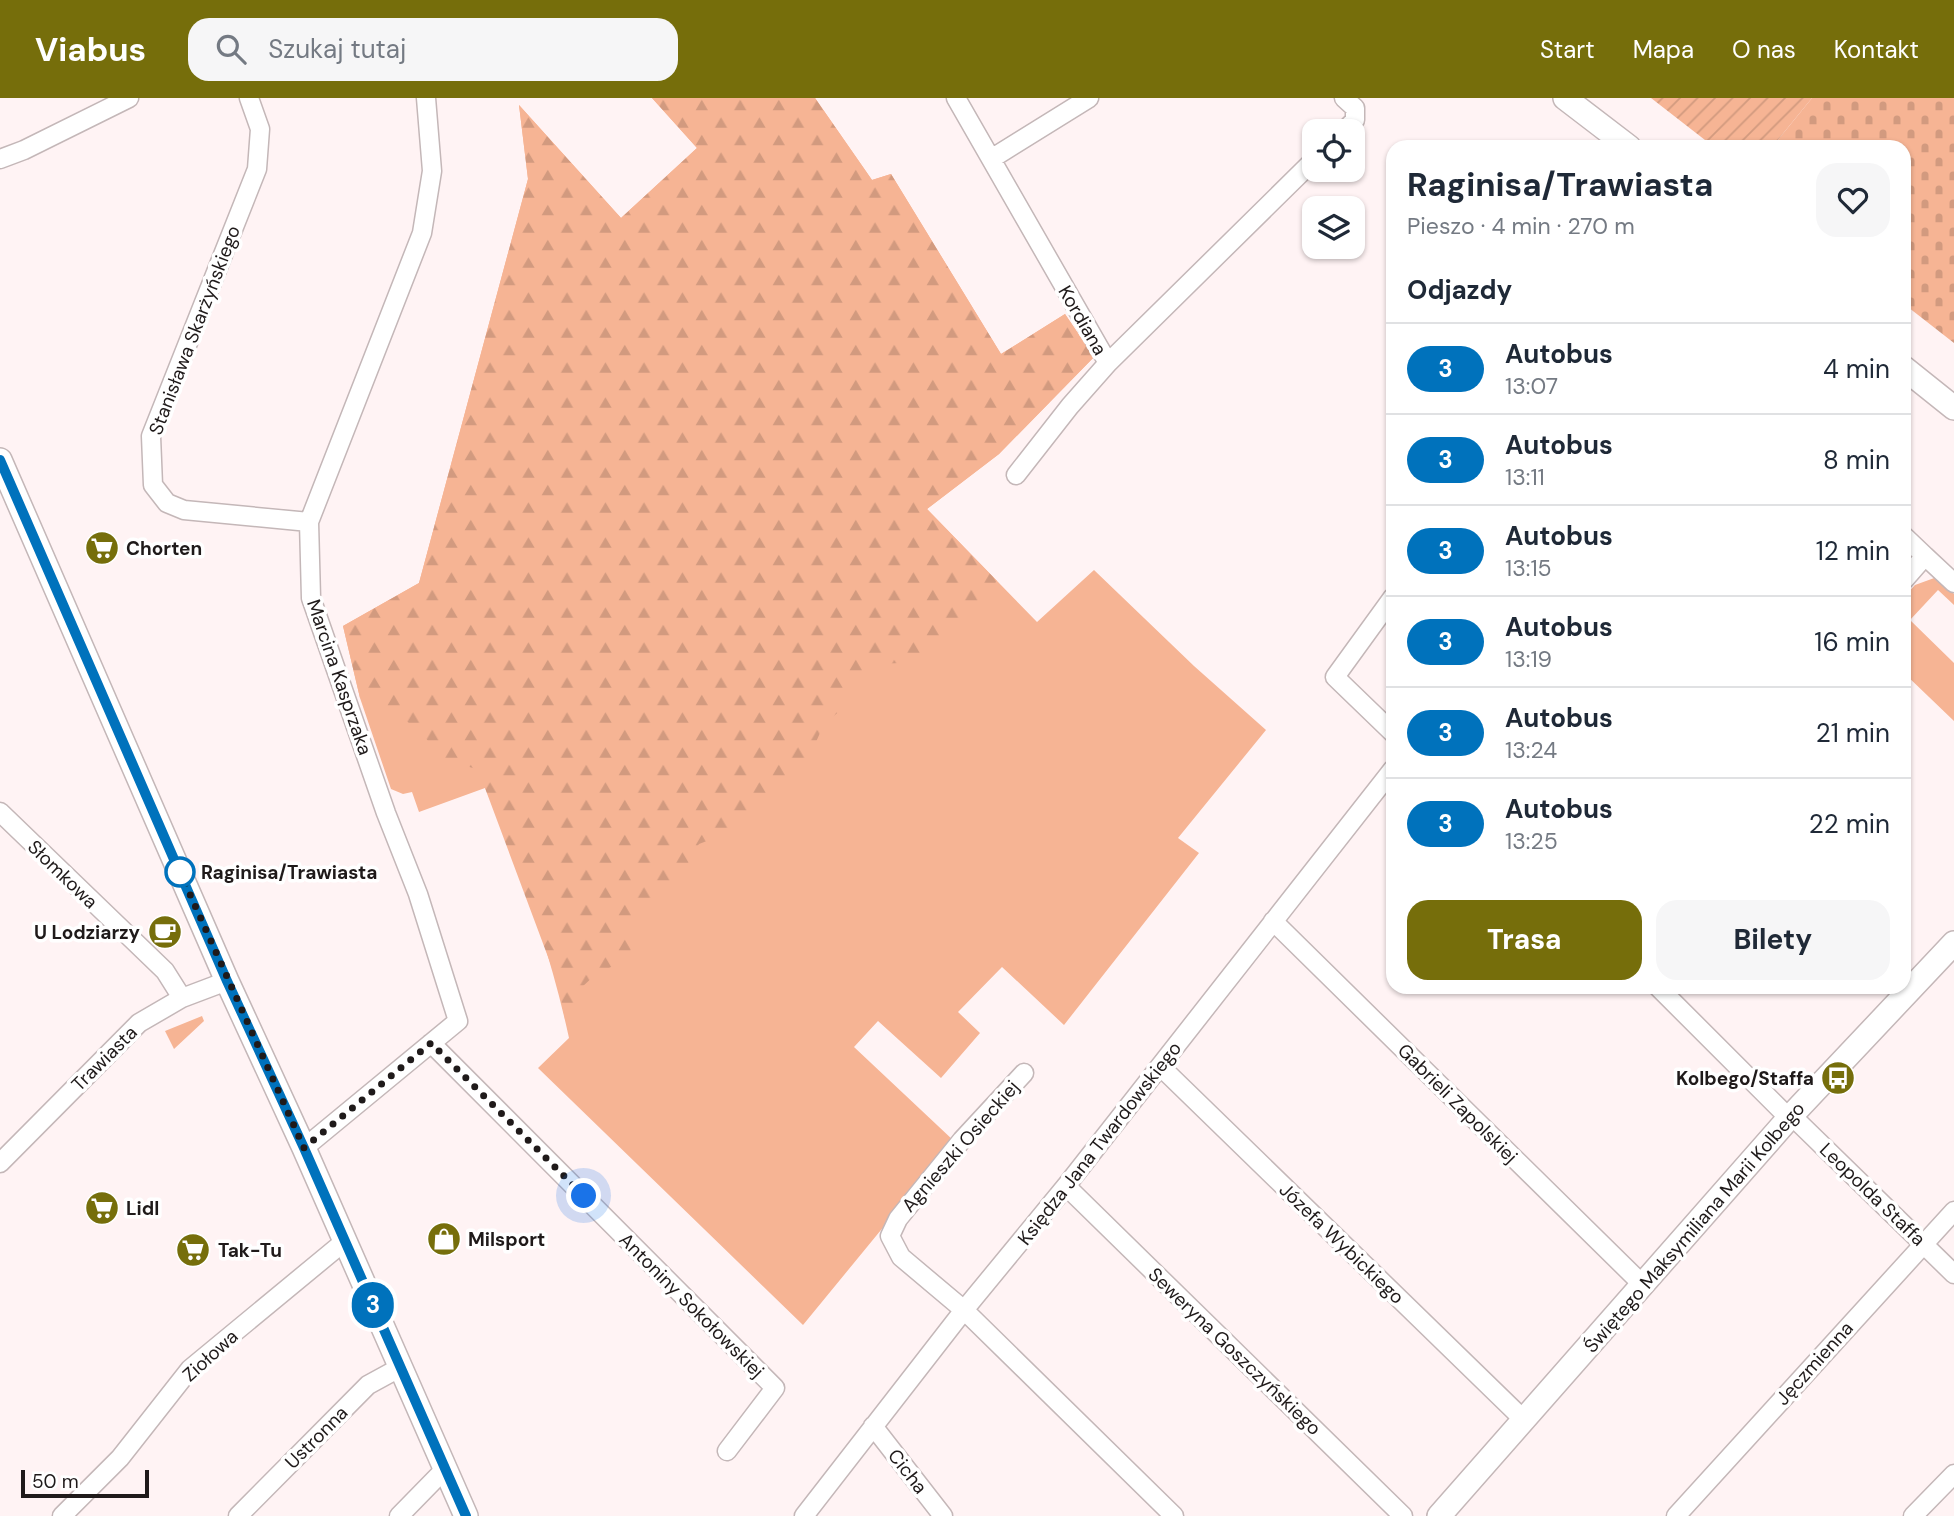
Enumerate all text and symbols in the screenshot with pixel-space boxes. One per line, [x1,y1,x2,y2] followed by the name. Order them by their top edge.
[188,18,678,81] search box
[35,28,146,71] text: Viabus
[212,30,250,68] icon: search
[268,32,406,66] text: Szukaj tutaj
[1540,34,1595,65] text: Start
[1633,34,1694,65] text: Mapa
[1732,34,1796,65] text: O nas
[1834,34,1919,65] text: Kontakt
[1302,119,1365,259] map controls
[1302,119,1365,182] button: locate
[1407,163,1713,206] text: Raginisa/Trawiasta
[1816,163,1890,237] button: heart
[1302,196,1365,259] button: layers
[1407,211,1635,241] text: Pieszo · 4 min · 270 m
[143,222,246,438] street label: Stanisława Skarżyńskiego
[1407,273,1512,307] text: Odjazdy
[1053,281,1113,360] street label: Kordiana
[1505,337,1613,371] text: Autobus
[1823,352,1890,386] text: 4 min
[1438,353,1453,384] text: 3
[1505,371,1558,401] text: 13:07
[1505,428,1613,462] text: Autobus
[1823,443,1890,477] text: 8 min
[1438,444,1453,475] text: 3
[1505,462,1545,492] text: 13:11
[1505,519,1613,553] text: Autobus
[83,529,121,567] supermarket icon: Chorten
[1816,534,1890,568] text: 12 min
[1438,535,1453,566] text: 3
[126,536,202,561] place label: Chorten
[1505,553,1552,583] text: 13:15
[301,596,378,758] street label: Marcina Kasprzaka
[1505,610,1613,644] text: Autobus
[1814,625,1890,659] text: 16 min
[1438,626,1453,657] text: 3
[1505,644,1552,674] text: 13:19
[1505,701,1613,735] text: Autobus
[1816,716,1890,750] text: 21 min
[1438,717,1453,748] text: 3
[1505,735,1557,765] text: 13:24
[1505,792,1613,826] text: Autobus
[1809,807,1890,841] text: 22 min
[1438,808,1453,839] text: 3
[1505,826,1558,856] text: 13:25
[22,835,103,914] street label: Słomkowa
[165,857,195,887] marker: Raginisa/Trawiasta
[201,860,377,885] place label: Raginisa/Trawiasta
[1407,900,1642,980] button: Trasa
[1656,900,1890,980] button: Bilety
[146,913,184,951] cafe icon: U Lodziarzy
[34,920,141,945] place label: U Lodziarzy
[66,1020,143,1097] street label: Trawiasta
[1012,1036,1187,1250] street label: Księdza Jana Twardowskiego
[1392,1038,1523,1169] street label: Gabrieli Zapolskiej
[1819,1059,1857,1097] bus stop icon: Kolbego/Staffa
[1676,1066,1814,1091] place label: Kolbego/Staffa
[896,1075,1025,1218] street label: Agnieszki Osieckiej
[1578,1097,1810,1358] street label: Świętego Maksymiliana Marii Kolbego
[1814,1137,1931,1251] street label: Leopolda Staffa
[1274,1177,1409,1309] street label: Józefa Wybickiego
[566,1178,601,1213] your location
[83,1189,121,1227] supermarket icon: Lidl
[126,1196,159,1221] place label: Lidl
[425,1220,463,1258] shop icon: Milsport
[468,1227,545,1252] place label: Milsport
[614,1227,770,1383] street label: Antoniny Sokołowskiej
[174,1231,212,1269] supermarket icon: Tak-Tu
[218,1238,282,1263] place label: Tak-Tu
[1143,1262,1326,1441] street label: Seweryna Goszczyńskiego
[350,1282,396,1328] line badge: 3
[366,1289,380,1320] text: 3
[1770,1316,1859,1410] street label: Jęczmienna
[177,1324,243,1387] street label: Ziołowa
[280,1401,353,1474] street label: Ustronna
[882,1444,933,1499] street label: Cicha
[21,1467,149,1499] scale bar
[32,1469,79,1494] text: 50 m

